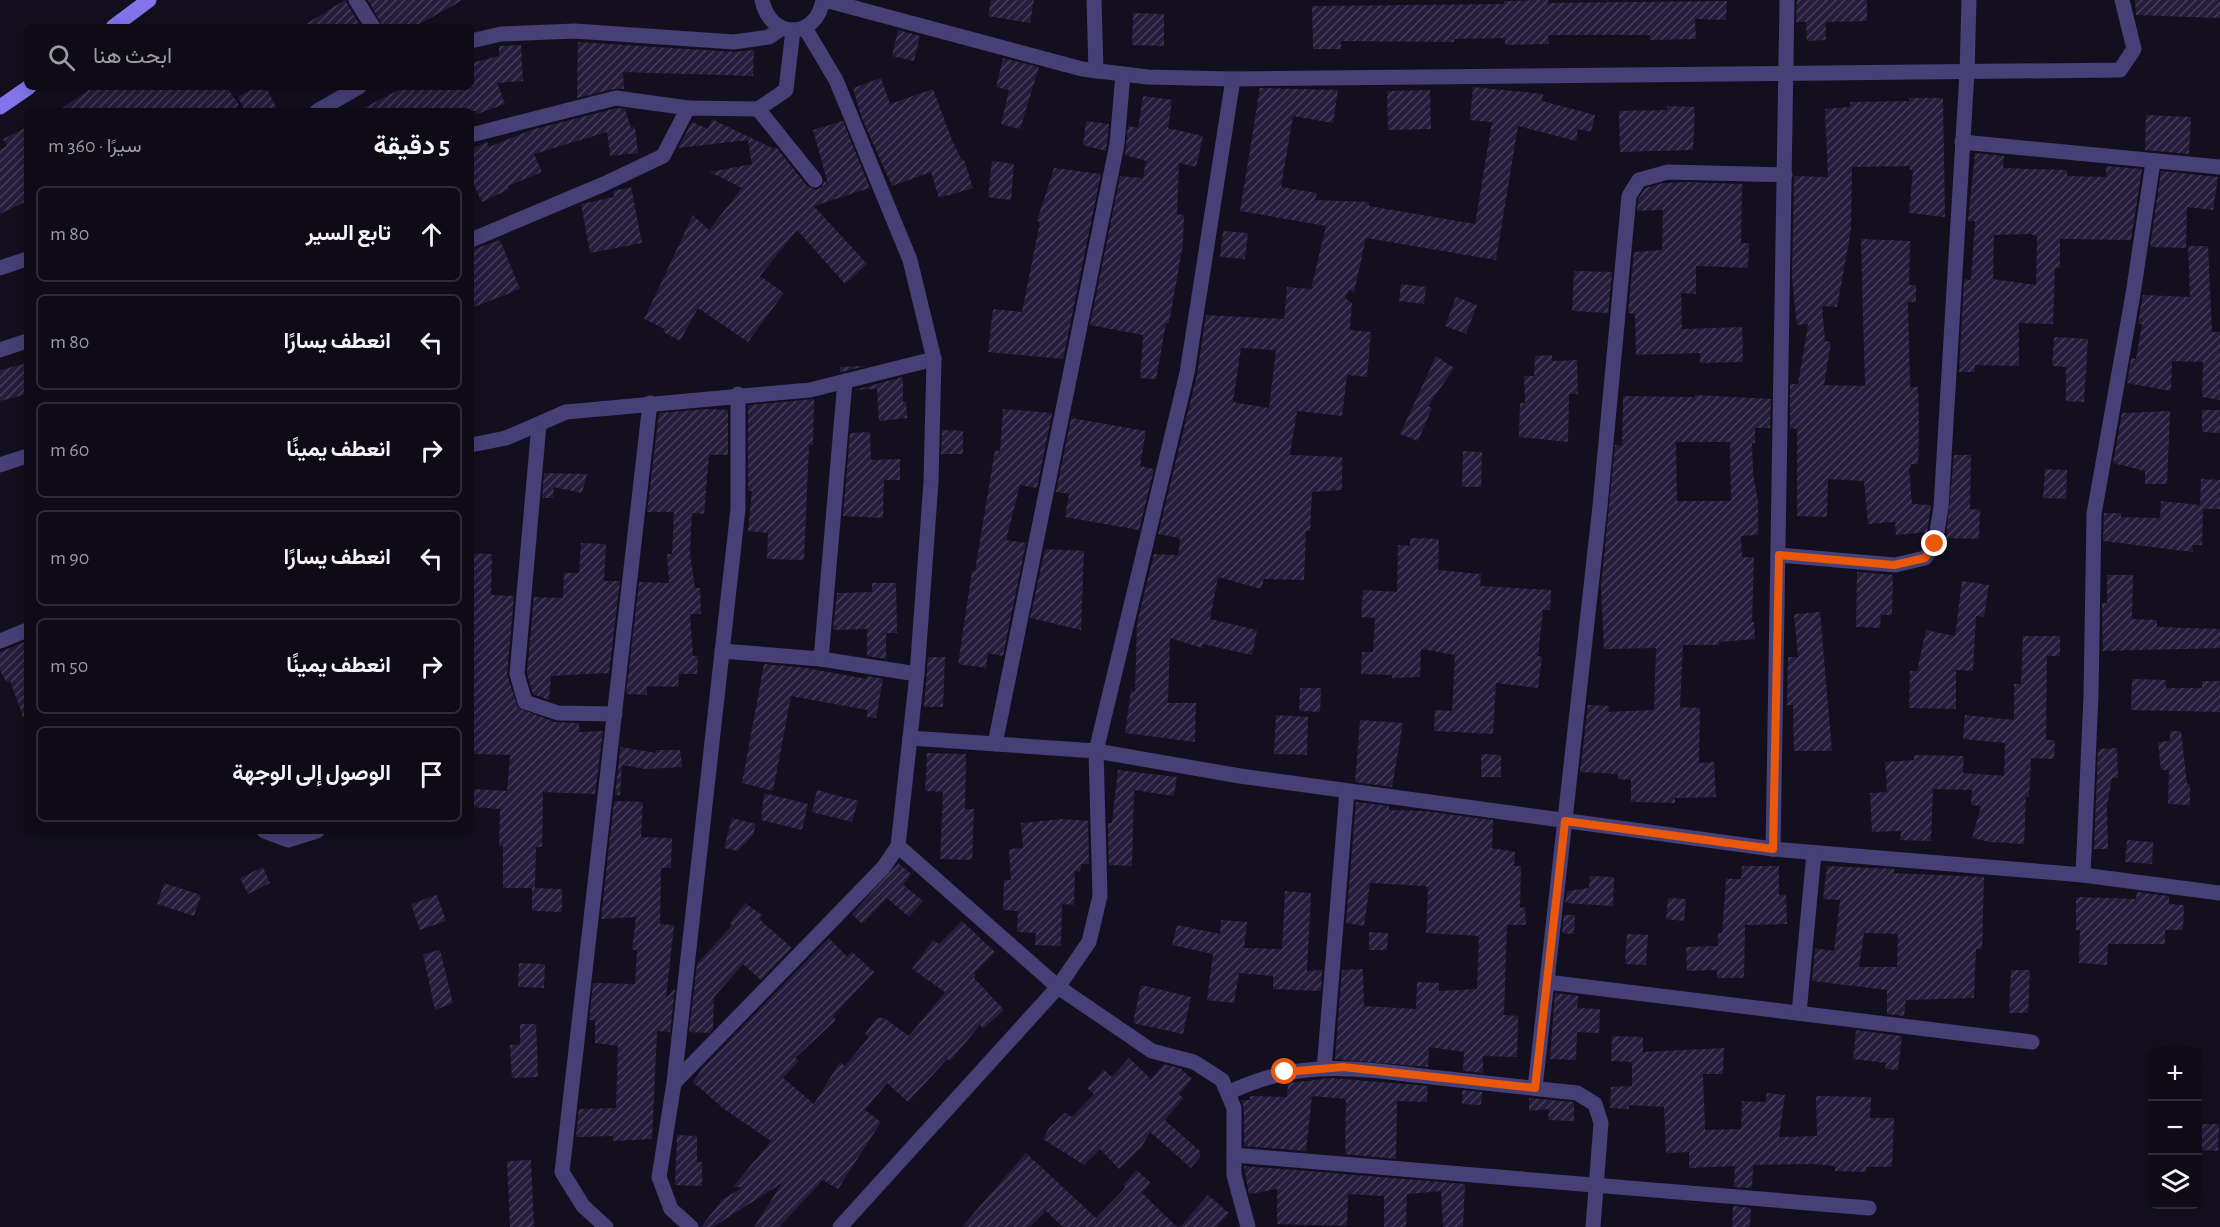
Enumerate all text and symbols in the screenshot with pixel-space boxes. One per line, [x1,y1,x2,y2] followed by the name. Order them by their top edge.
[24,24,474,90] search box
[45,41,78,74] icon: search
[93,45,172,67] text: ابحث هنا
[374,133,450,159] text: 5 دقيقة
[48,136,141,156] text: سيرًا · 360 m
[415,218,448,251] icon: ahead
[306,222,391,244] text: تابع السير
[50,224,89,244] text: 80 m
[415,326,448,359] icon: left
[284,330,391,352] text: انعطف يسارًا
[50,332,89,352] text: 80 m
[415,434,448,467] icon: right
[286,438,391,460] text: انعطف يمينًا
[50,440,89,460] text: 60 m
[1921,530,1947,556] route end
[415,542,448,575] icon: left
[284,546,391,568] text: انعطف يسارًا
[50,548,89,568] text: 90 m
[415,650,448,683] icon: right
[286,654,391,676] text: انعطف يمينًا
[50,656,88,676] text: 50 m
[415,758,448,791] icon: arrive
[232,762,391,784] text: الوصول إلى الوجهة
[2148,1047,2202,1209] map controls
[2148,1047,2202,1101] button: +
[1271,1058,1297,1084] route start
[2148,1101,2202,1155] button: −
[2148,1155,2202,1209] button: layers

